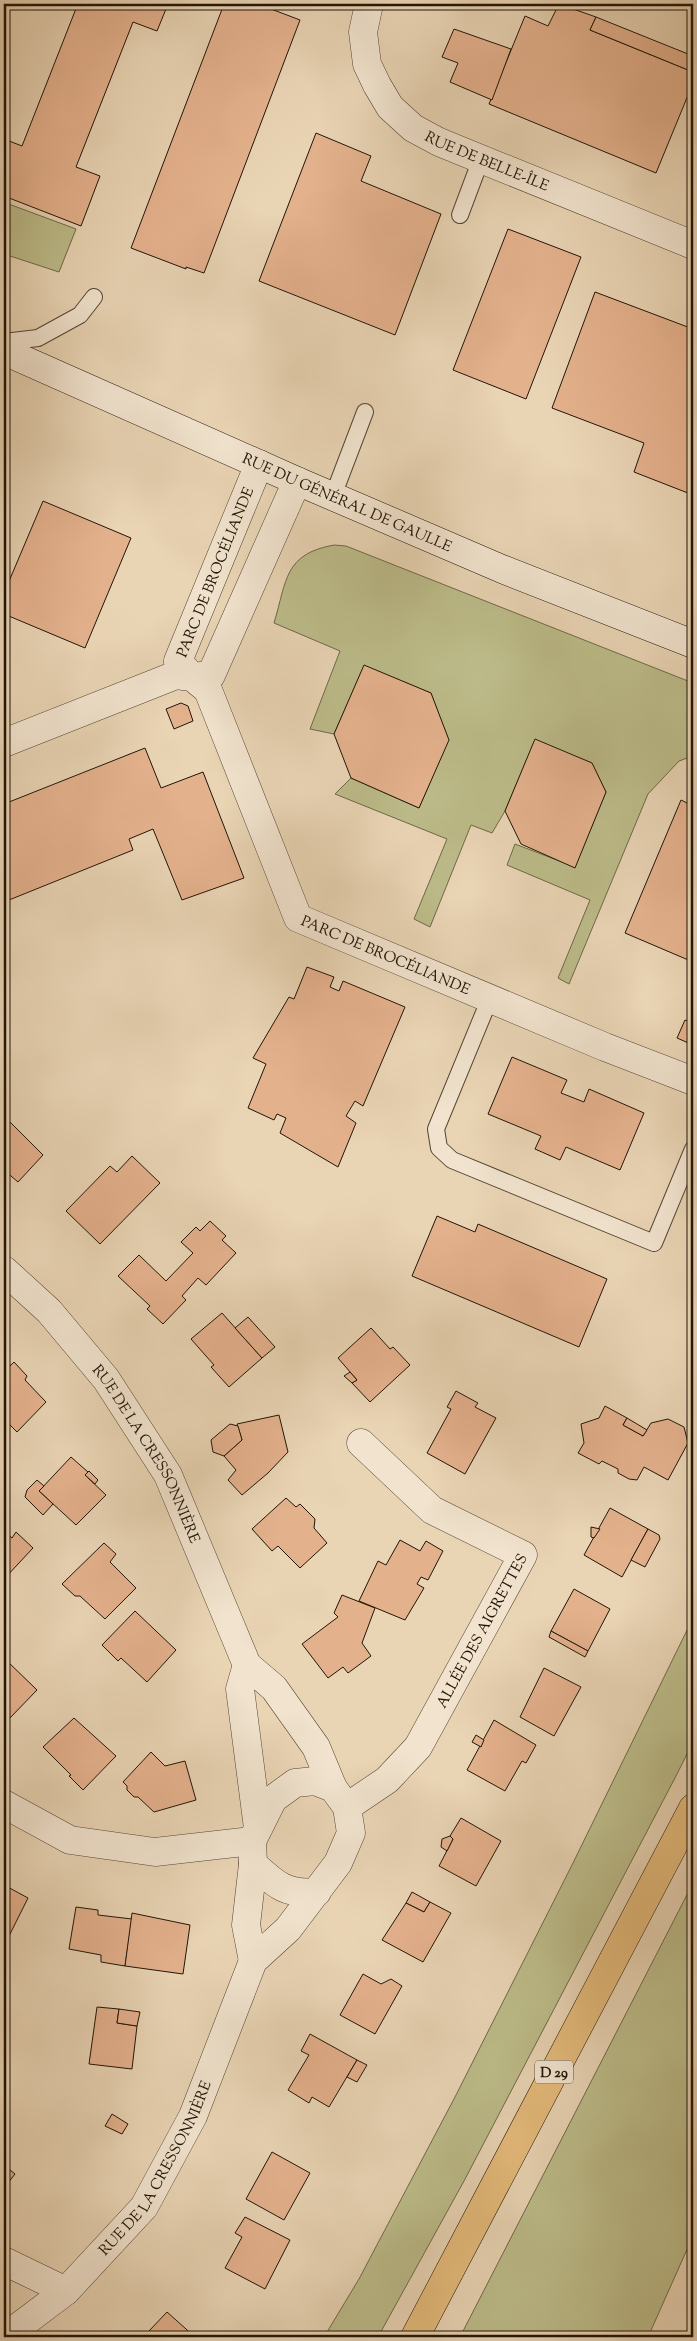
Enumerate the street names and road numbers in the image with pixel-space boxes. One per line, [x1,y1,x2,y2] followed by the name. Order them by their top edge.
[420,127,552,197] street label: RUE DE BELLE-ÎLE
[238,449,455,558] street label: RUE DU GÉNÉRAL DE GAULLE
[172,484,260,661] street label: PARC DE BROCÉLIANDE
[297,911,473,1001] street label: PARC DE BROCÉLIANDE
[86,1361,204,1547] street label: RUE DE LA CRESSONNIÈRE
[432,1551,534,1712] street label: ALLÉE DES AIGRETTES
[535,2060,573,2084] road number: D 29
[95,2078,218,2261] street label: RUE DE LA CRESSONNIÈRE

